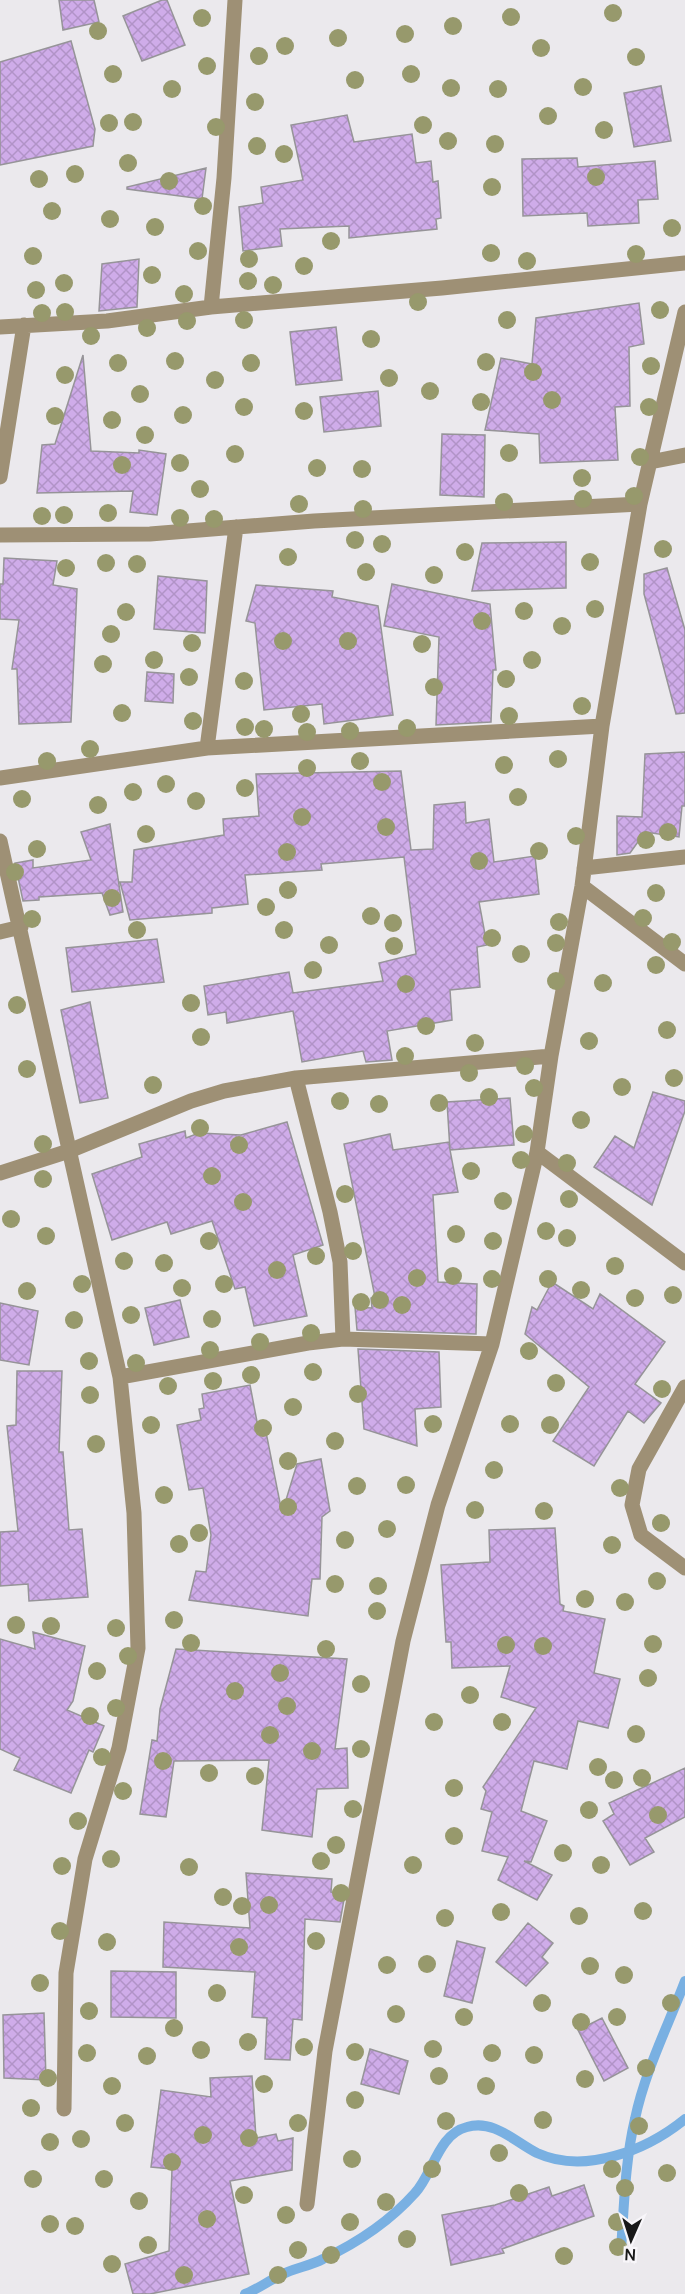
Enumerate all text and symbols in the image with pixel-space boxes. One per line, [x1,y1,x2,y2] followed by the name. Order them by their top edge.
[601,2210,661,2270] north arrow
[624,2244,637,2266] text: N

